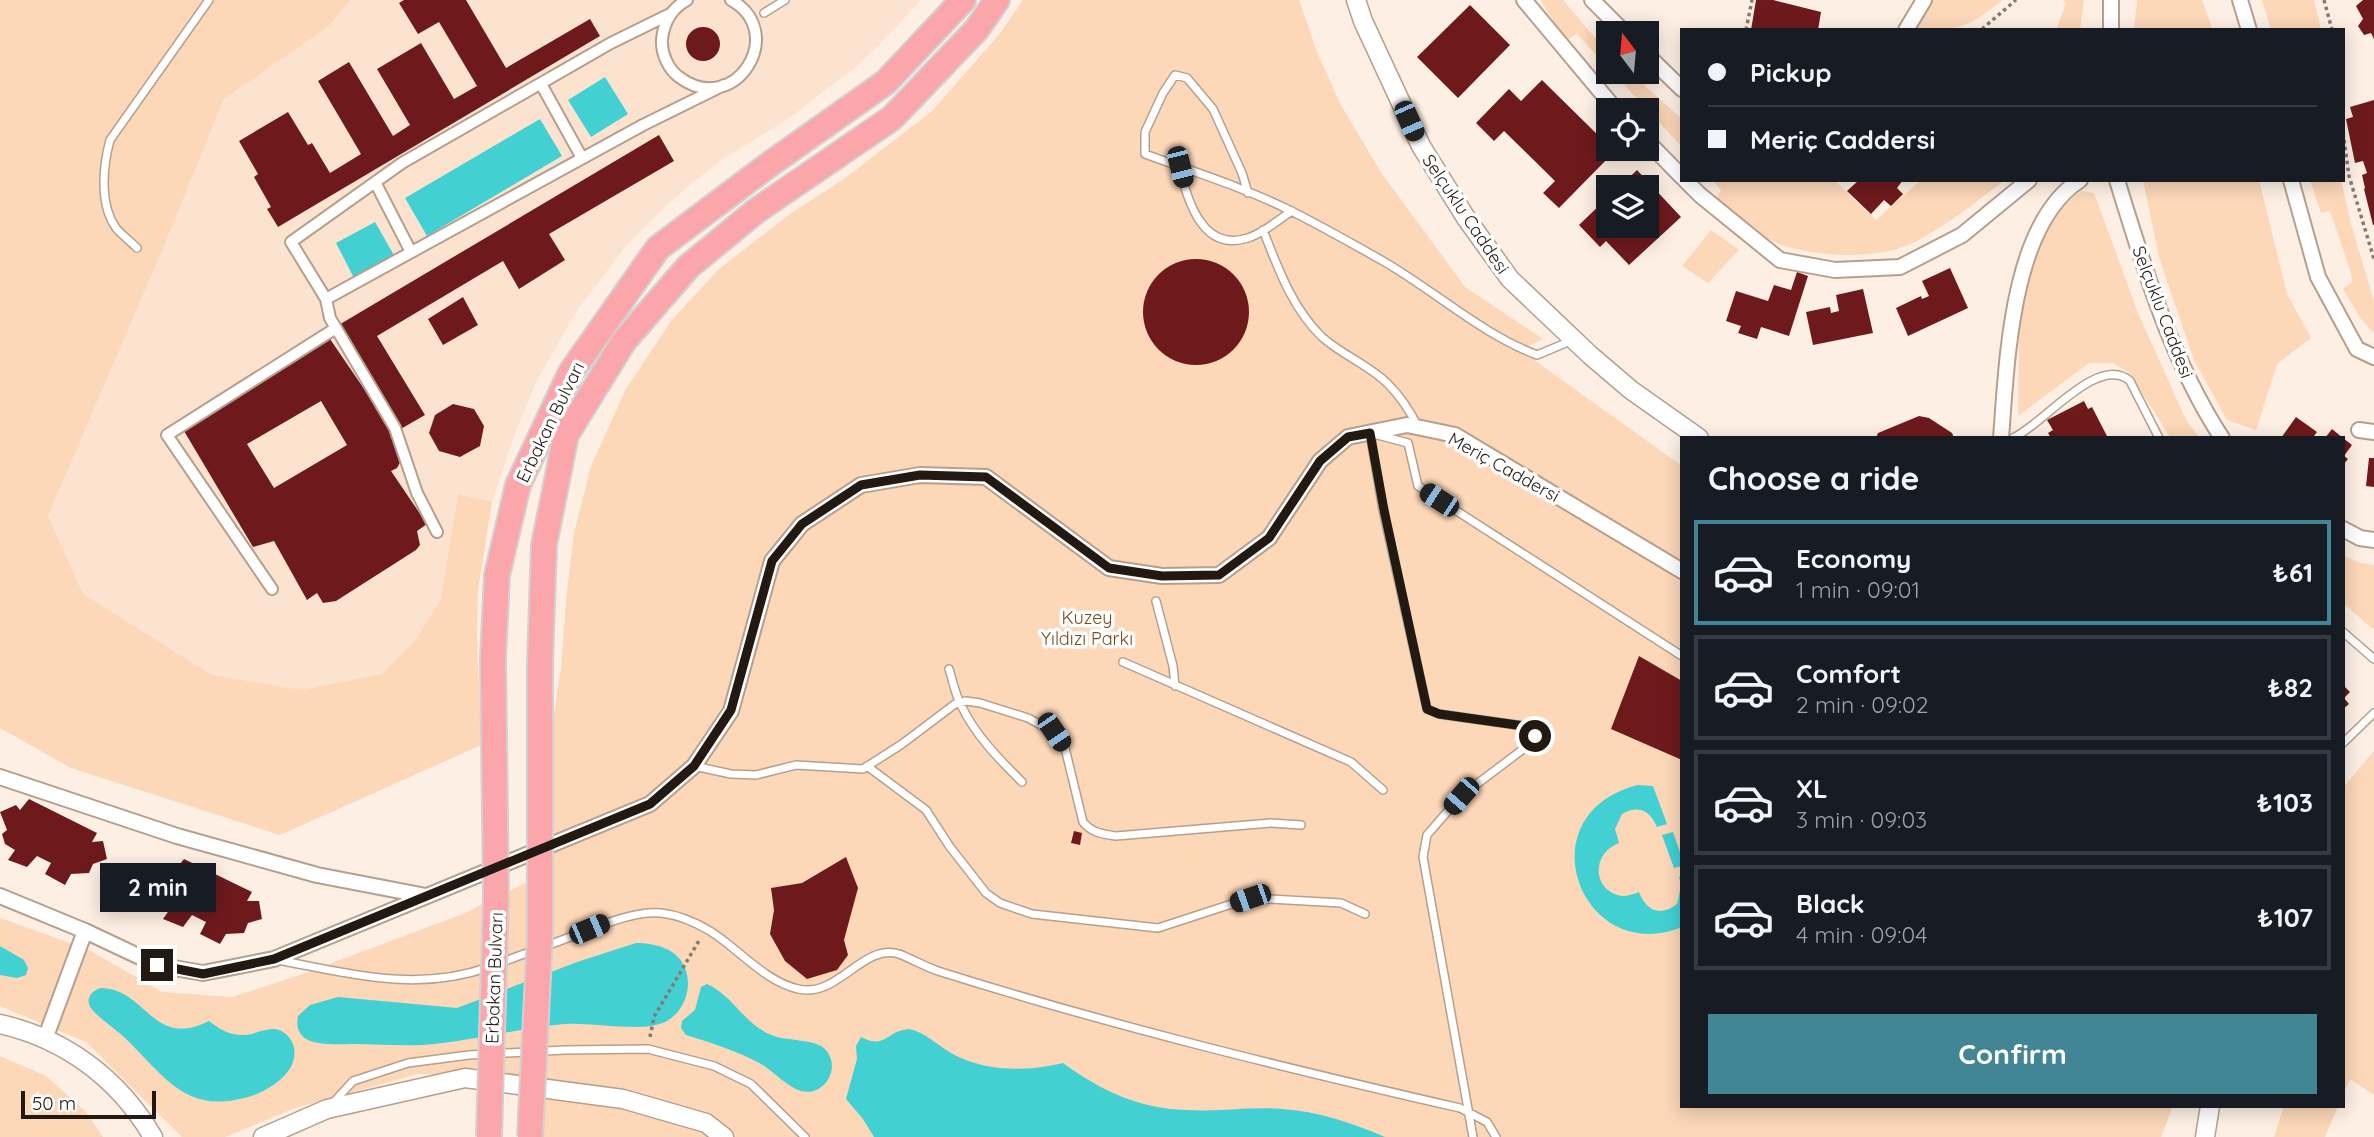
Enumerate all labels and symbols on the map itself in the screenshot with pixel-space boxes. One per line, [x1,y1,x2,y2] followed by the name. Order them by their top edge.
[1596,21,1659,84] north arrow
[1391,98,1428,144] car
[1165,144,1196,190] car
[1417,150,1515,278] street label: Selçuklu Caddesi
[2127,243,2199,381] street label: Selçuklu Caddesi
[511,358,589,486] street label: Erbakan Bulvarı
[1444,427,1564,507] street label: Meriç Caddersi
[1416,480,1463,520] car
[1041,606,1133,650] park label: Kuzey Yıldızı Parkı
[1034,709,1075,755] car
[1519,720,1551,752] route start
[1440,773,1483,819] car
[99,864,215,912] callout: 2 min
[1227,881,1274,915] car
[566,911,613,947] car
[480,912,508,1044] street label: Erbakan Bulvarı
[141,949,173,981] route end
[21,1088,156,1120] scale bar

